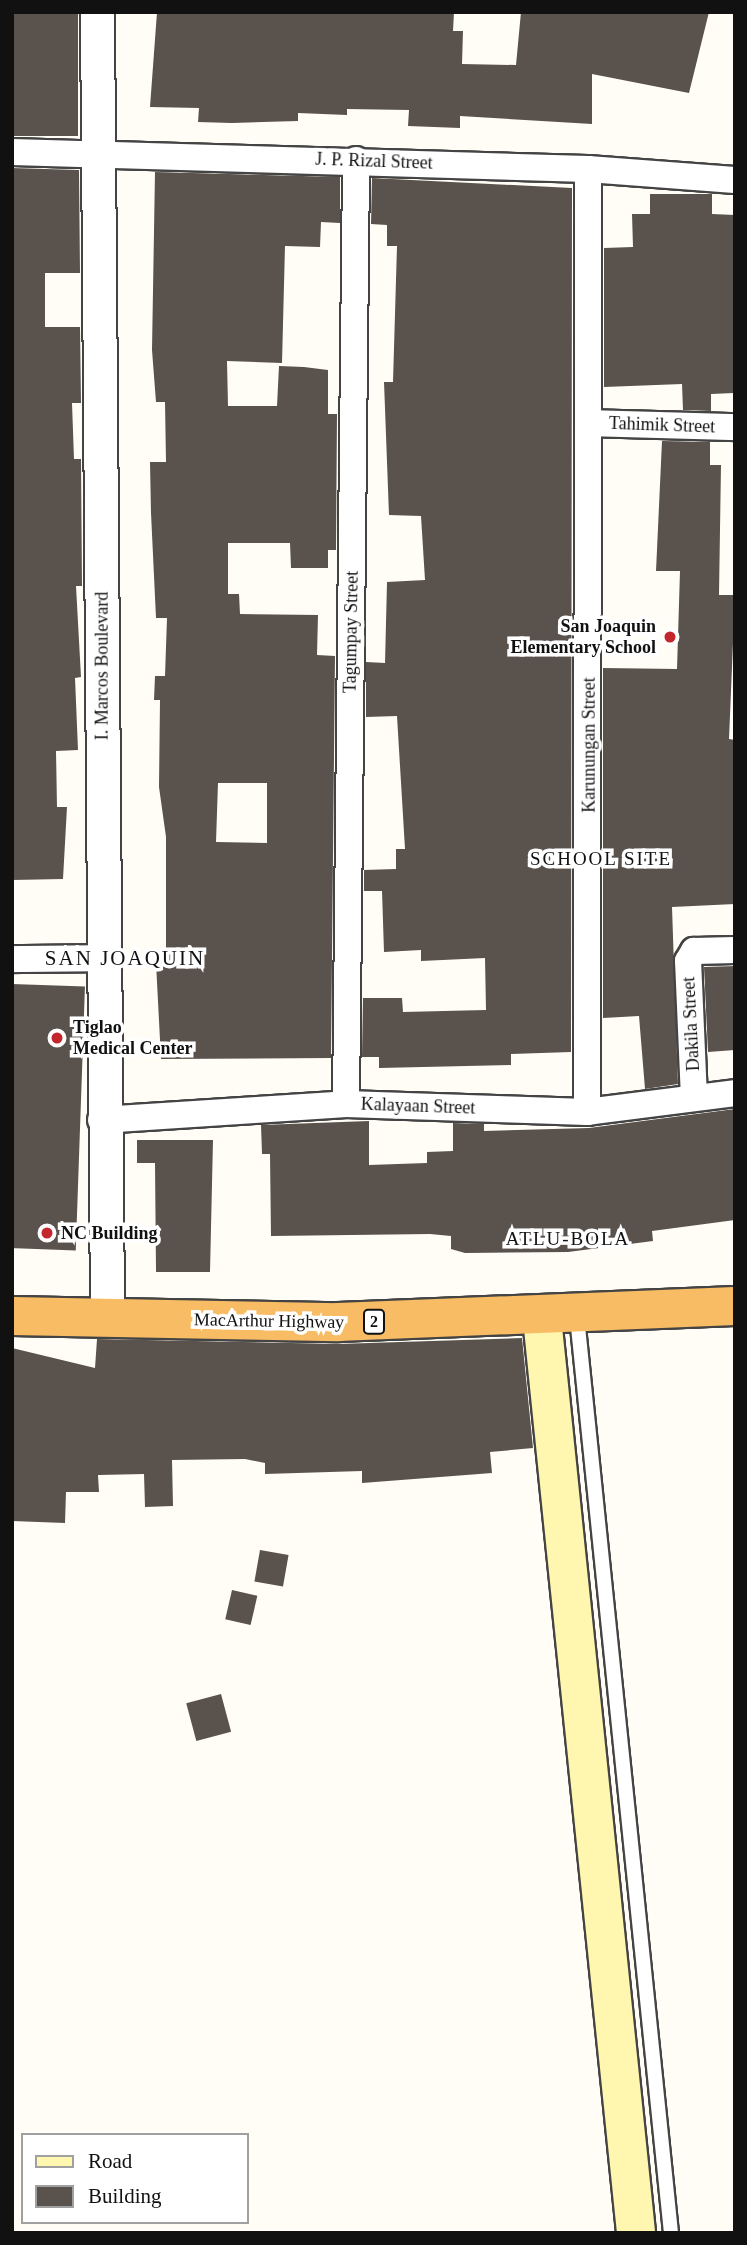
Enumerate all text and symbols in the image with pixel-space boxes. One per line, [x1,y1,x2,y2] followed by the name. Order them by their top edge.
[315,148,433,174] street label: J. P. Rizal Street
[609,412,715,438] street label: Tahimik Street
[339,571,363,693] street label: Tagumpay Street
[91,592,113,740] street label: I. Marcos Boulevard
[511,616,656,658] place label: San Joaquin Elementary School
[662,629,678,645] marker: San Joaquin Elementary School
[578,677,600,813] street label: Karunungan Street
[531,848,671,870] district label: SCHOOL SITE
[46,945,204,971] district label: SAN JOAQUIN
[678,976,704,1072] street label: Dakila Street
[73,1017,192,1060] place label: Tiglao Medical Center
[47,1028,67,1048] marker: Tiglao Medical Center
[360,1093,476,1119] street label: Kalayaan Street
[61,1222,158,1244] place label: NC Building
[39,1225,55,1241] marker: NC Building
[507,1228,629,1250] district label: ATLU-BOLA
[194,1309,344,1333] street label: MacArthur Highway
[362,1310,386,1334] road number: 2
[21,2133,248,2224] legend
[88,2149,132,2173] text: Road
[88,2184,162,2208] text: Building

